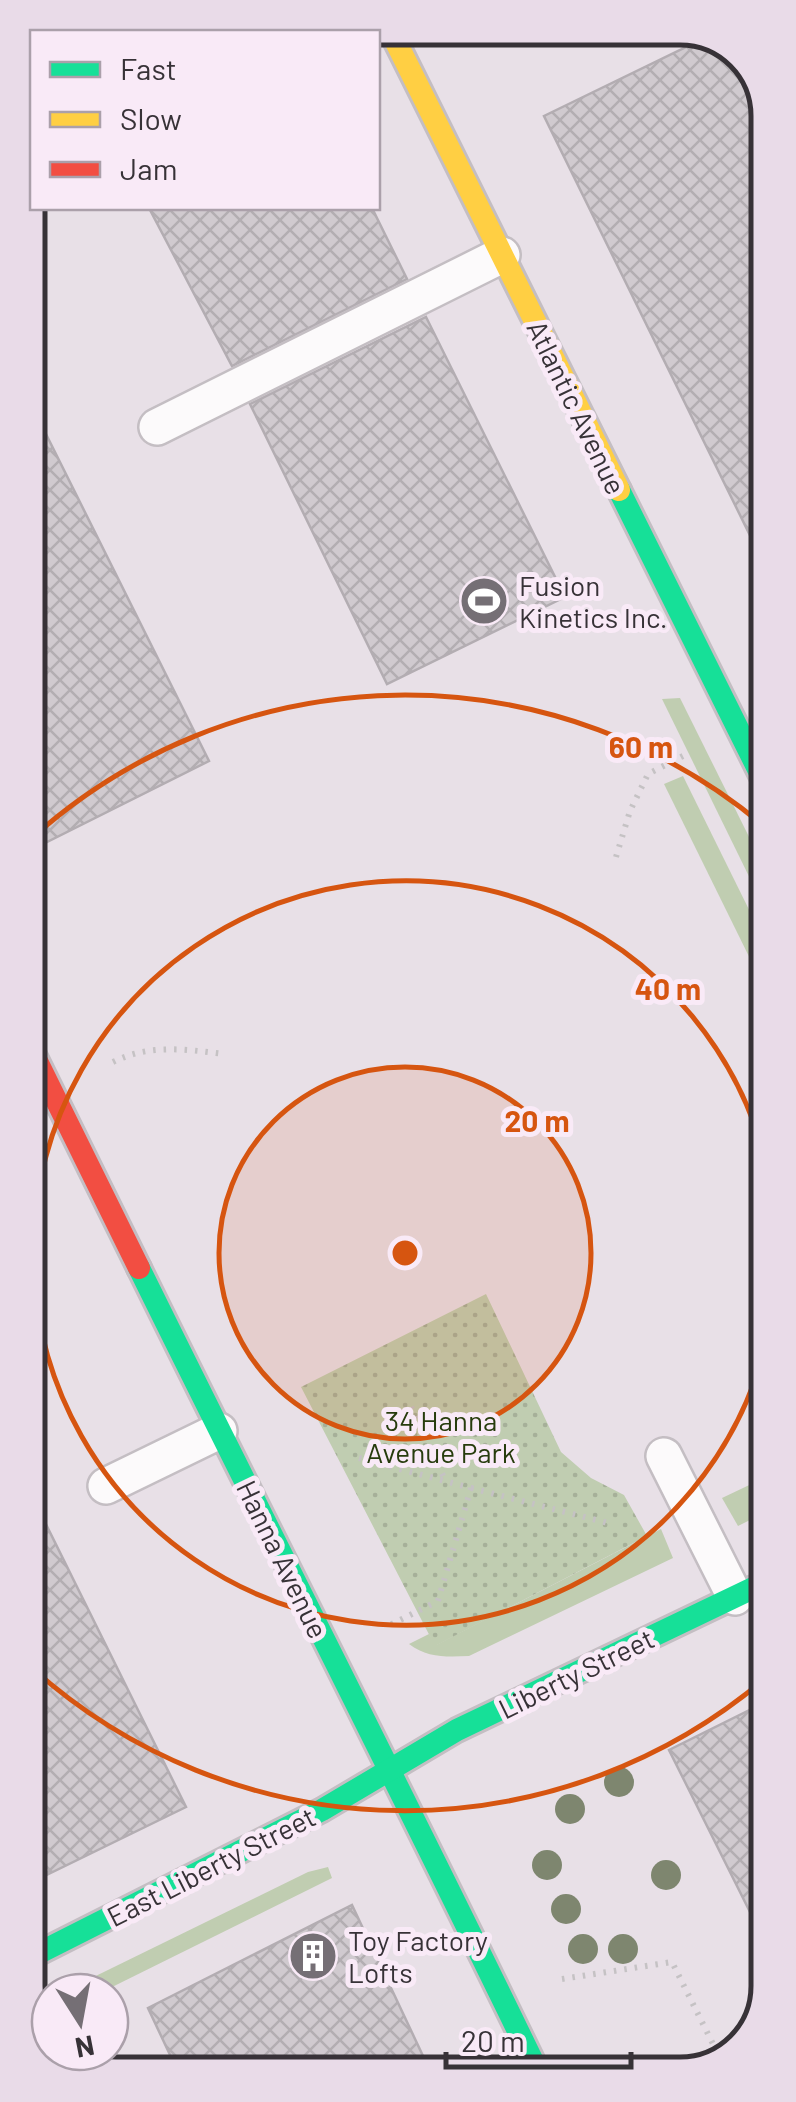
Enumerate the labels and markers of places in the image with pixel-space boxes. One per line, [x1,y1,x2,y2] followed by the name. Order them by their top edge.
[519,568,668,634] place label: Fusion Kinetics Inc.
[458,575,510,627] sports icon: Fusion Kinetics Inc.
[387,1235,423,1271] centre of rings
[348,1923,488,1989] place label: Toy Factory Lofts
[287,1930,339,1982] building icon: Toy Factory Lofts

